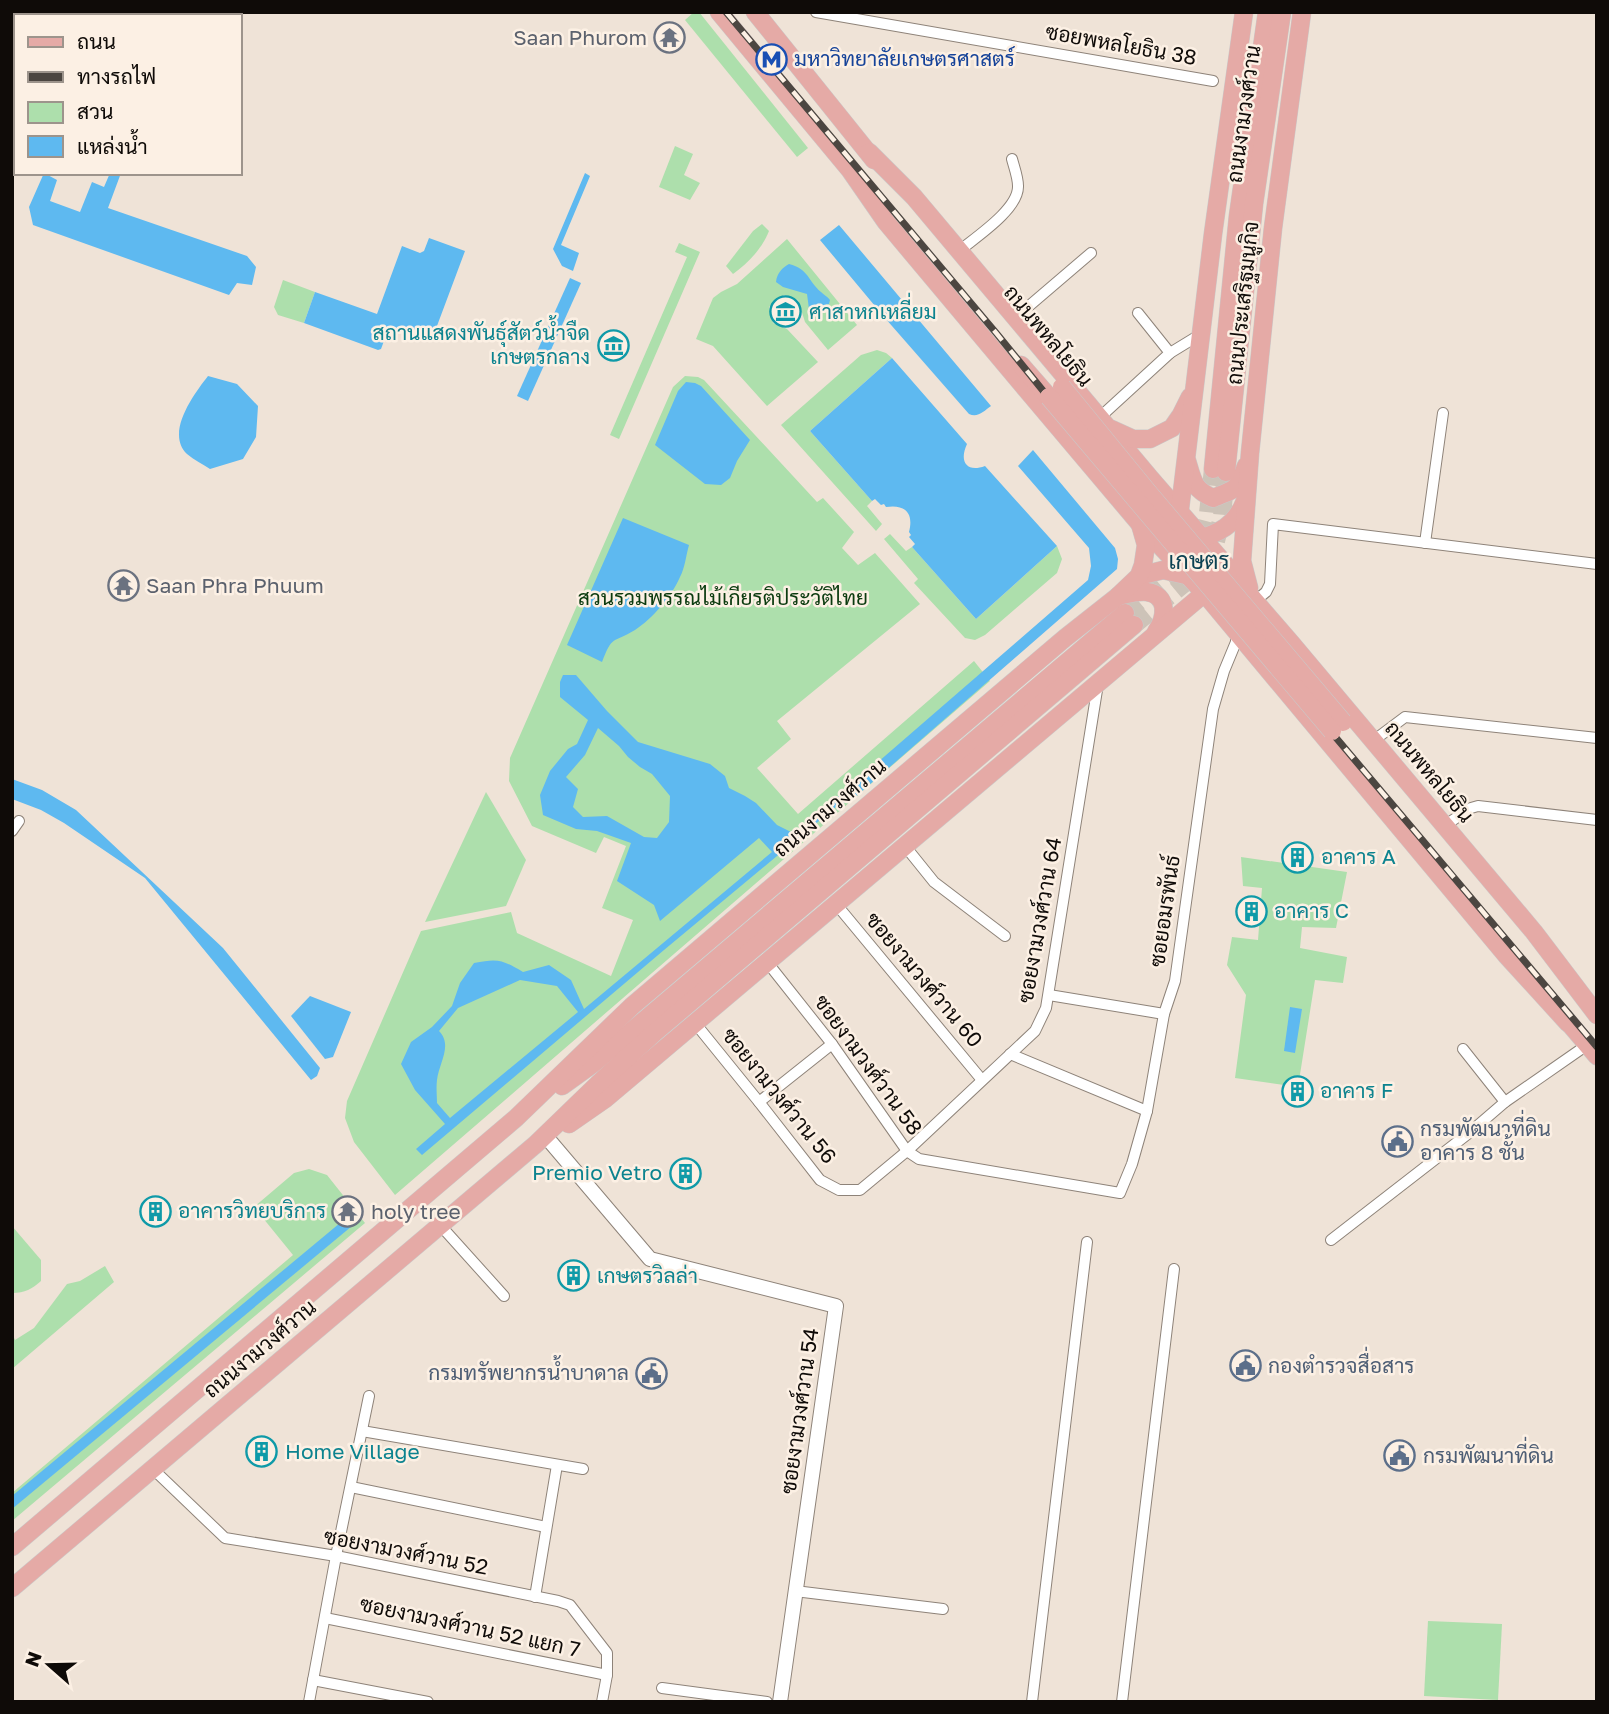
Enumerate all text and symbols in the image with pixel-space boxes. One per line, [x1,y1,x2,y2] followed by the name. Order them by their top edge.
[14,14,242,175] legend
[1044,18,1199,70] street label: ซอยพหลโยธิน 38
[653,21,687,55] temple icon: Saan Phurom
[513,24,647,50] place label: Saan Phurom
[77,28,116,54] text: ถนน
[754,42,788,76] metro station icon: มหาวิทยาลัยเกษตรศาสตร์
[1220,43,1266,184] street label: ถนนงามวงศ์วาน
[794,45,1015,71] place label: มหาวิทยาลัยเกษตรศาสตร์
[77,63,156,89] text: ทางรถไฟ
[77,98,113,124] text: สวน
[77,129,148,159] text: แหล่งน้ำ
[1220,220,1267,386] street label: ถนนประเสริฐมนูกิจ
[999,279,1099,391] street label: ถนนพหลโยธิน
[809,292,937,324] place label: ศาสาหกเหลี่ยม
[769,295,803,329] museum icon: ศาสาหกเหลี่ยม
[373,315,590,369] place label: สถานแสดงพันธุ์สัตว์น้ำจืด เกษตรกลาง
[596,328,630,362] museum icon: สถานแสดงพันธุ์สัตว์น้ำจืด เกษตรกลาง
[1168,546,1230,574] district label: เกษตร
[106,569,140,603] temple icon: Saan Phra Phuum
[146,572,324,598] place label: Saan Phra Phuum
[578,584,868,610] park label: สวนรวมพรรณไม้เกียรติประวัติไทย
[1380,715,1480,827] street label: ถนนพหลโยธิน
[768,753,891,862] street label: ถนนงามวงศ์วาน
[1012,835,1066,1005] street label: ซอยงามวงศ์วาน 64
[1281,840,1315,874] building icon: อาคาร A
[1321,843,1396,869] place label: อาคาร A
[1143,853,1185,968] street label: ซอยอมรพันธ์
[1234,894,1268,928] building icon: อาคาร C
[1274,897,1349,923] place label: อาคาร C
[861,907,989,1052] street label: ซอยงามวงศ์วาน 60
[809,989,929,1140] street label: ซอยงามวงศ์วาน 58
[717,1022,843,1169] street label: ซอยงามวงศ์วาน 56
[1280,1074,1314,1108] building icon: อาคาร F
[1320,1077,1393,1103] place label: อาคาร F
[1420,1109,1551,1165] place label: กรมพัฒนาที่ดิน อาคาร 8 ชั้น
[1380,1124,1414,1158] public building icon: กรมพัฒนาที่ดิน อาคาร 8 ชั้น
[668,1156,702,1190] building icon: Premio Vetro
[532,1159,662,1185] place label: Premio Vetro
[138,1194,172,1228] building icon: อาคารวิทยบริการ
[331,1195,365,1229] temple icon: holy tree
[178,1197,326,1223] place label: อาคารวิทยบริการ
[371,1198,461,1224] place label: holy tree
[557,1259,591,1293] building icon: เกษตรวิลล่า
[597,1262,698,1288] place label: เกษตรวิลล่า
[198,1294,321,1403] street label: ถนนงามวงศ์วาน
[774,1326,824,1496] street label: ซอยงามวงศ์วาน 54
[1268,1346,1415,1378] place label: กองตำรวจสื่อสาร
[1228,1349,1262,1383] public building icon: กองตำรวจสื่อสาร
[428,1355,629,1385] place label: กรมทรัพยากรน้ำบาดาล
[635,1356,669,1390] public building icon: กรมทรัพยากรน้ำบาดาล
[245,1435,279,1469] building icon: Home Village
[1423,1436,1554,1468] place label: กรมพัฒนาที่ดิน
[285,1438,420,1464] place label: Home Village
[1383,1439,1417,1473] public building icon: กรมพัฒนาที่ดิน
[322,1522,491,1580] street label: ซอยงามวงศ์วาน 52
[358,1590,583,1662] street label: ซอยงามวงศ์วาน 52 แยก 7
[14,1630,84,1700] north arrow
[19,1648,46,1670] text: N

